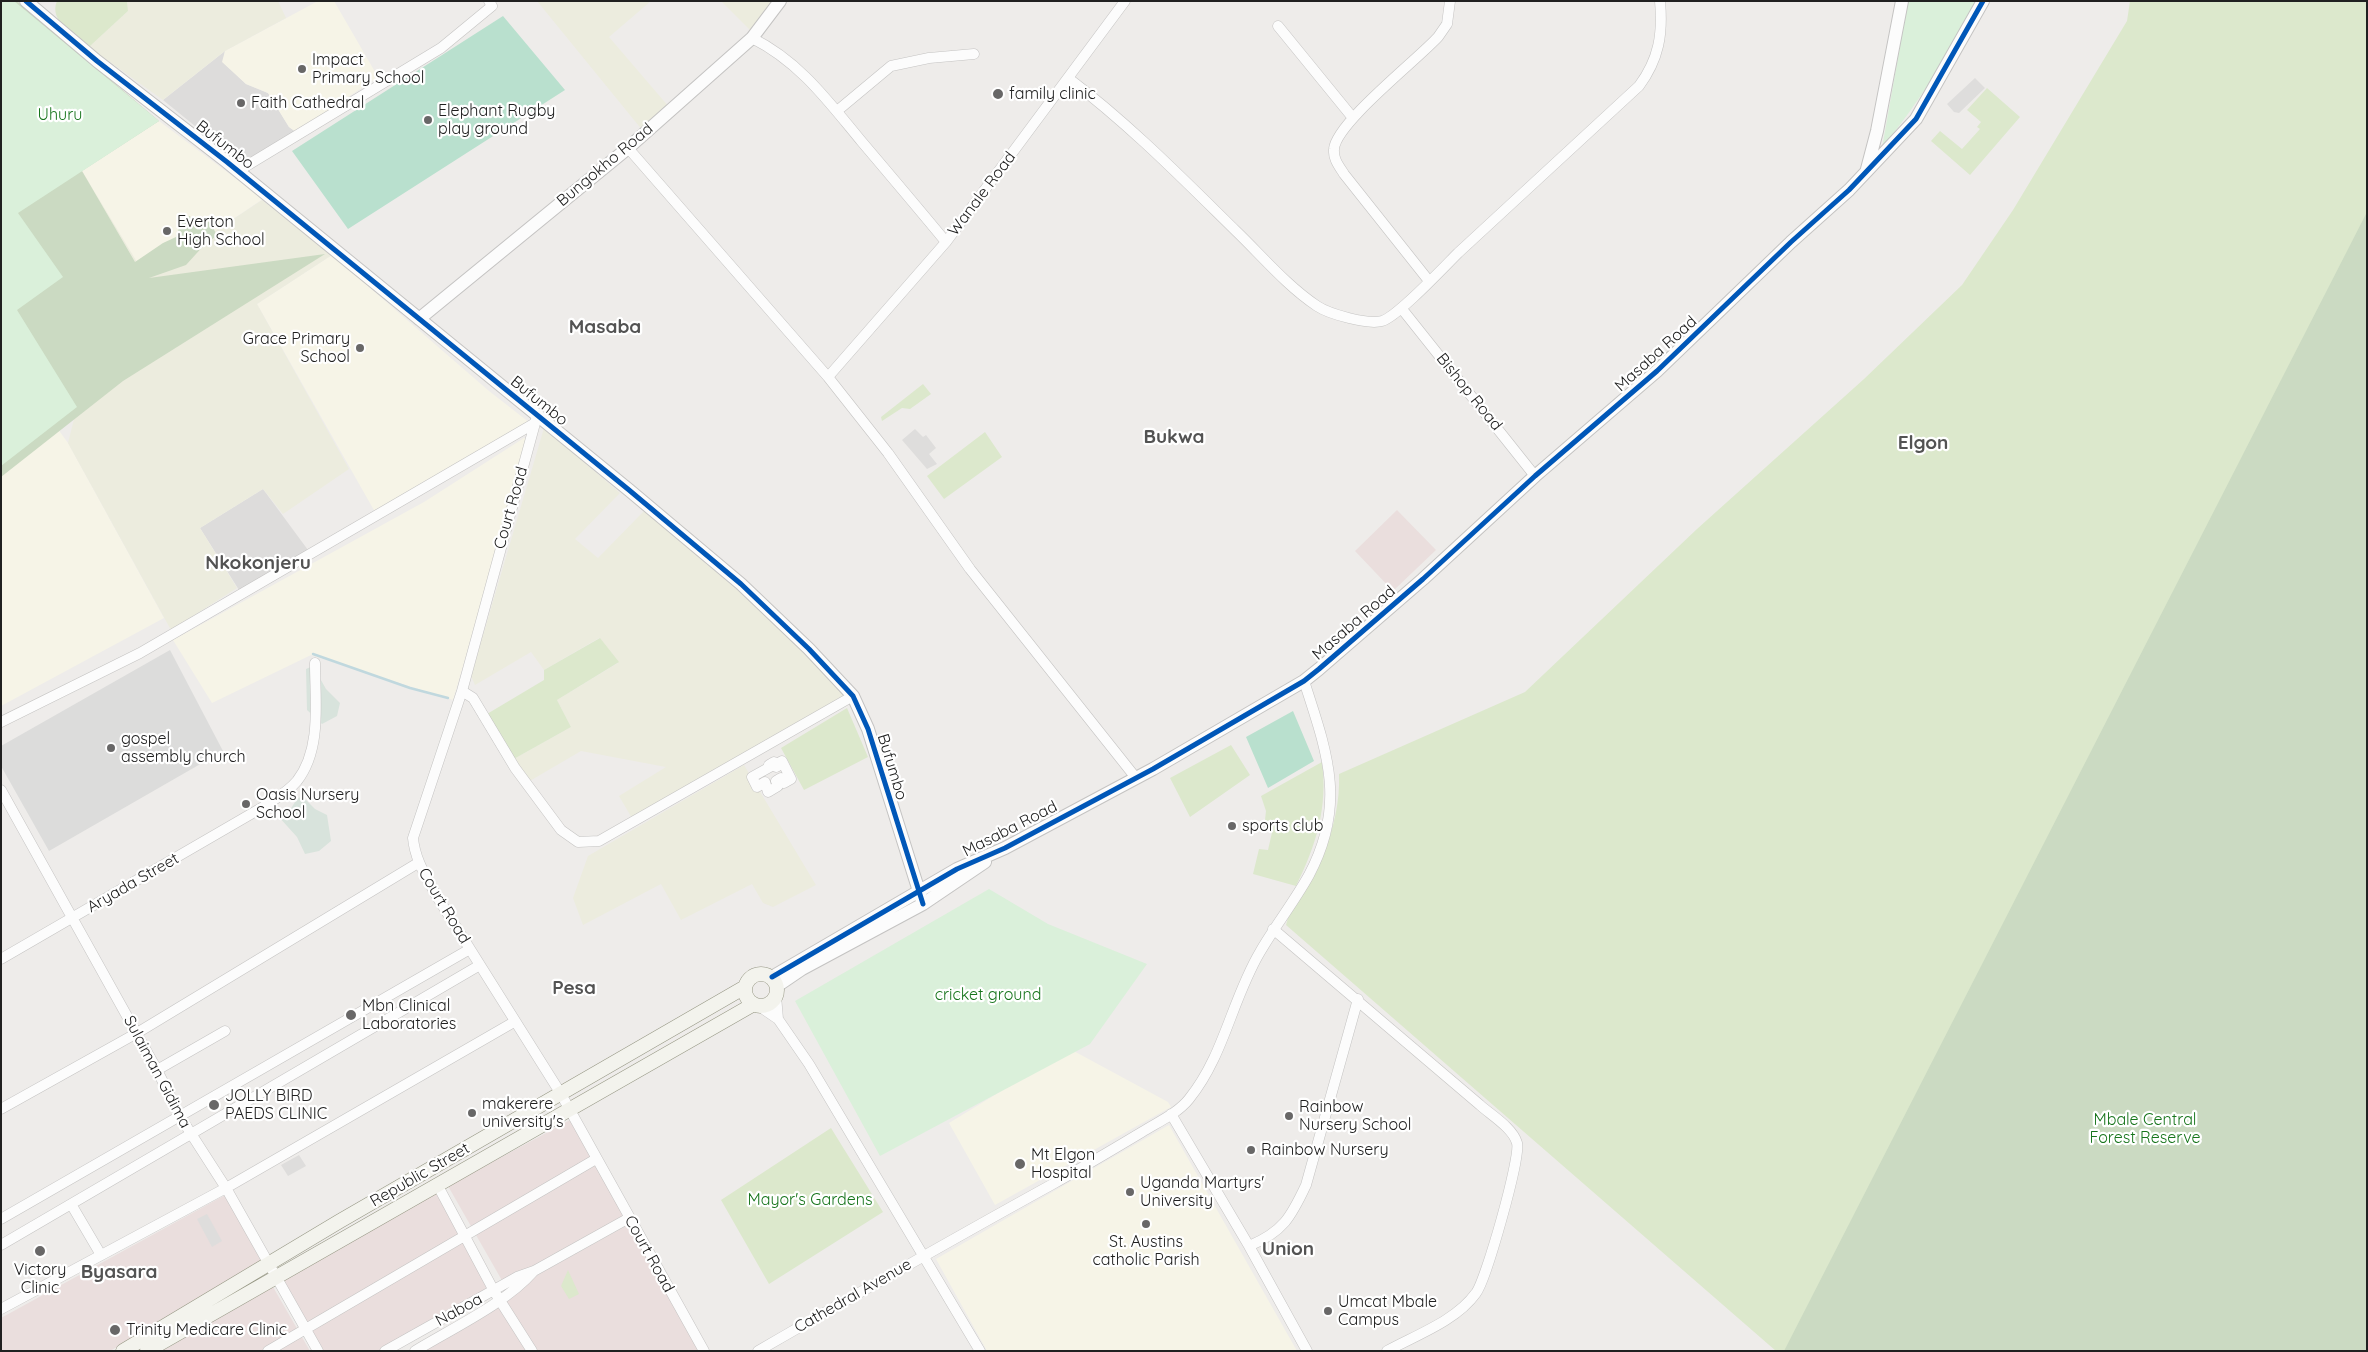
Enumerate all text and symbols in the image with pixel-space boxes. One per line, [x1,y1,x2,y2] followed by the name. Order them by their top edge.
[312,50,424,88] place label: Impact Primary School
[296,63,308,75] marker: Impact Primary School
[1009,84,1096,104] place label: family clinic
[991,87,1005,101] marker: family clinic
[251,93,364,113] place label: Faith Cathedral
[235,97,247,109] marker: Faith Cathedral
[438,101,555,139] place label: Elephant Rugby play ground
[38,105,82,125] park label: Uhuru
[422,114,434,126] marker: Elephant Rugby play ground
[192,116,258,174] street label: Bufumbo
[553,119,657,211] street label: Bungokho Road
[944,148,1020,240] street label: Wanale Road
[177,212,265,250] place label: Everton High School
[161,225,173,237] marker: Everton High School
[1611,312,1701,396] street label: Masaba Road
[569,316,641,338] district label: Masaba
[243,329,350,367] place label: Grace Primary School
[354,342,366,354] marker: Grace Primary School
[1432,349,1506,435] street label: Bishop Road
[506,372,572,430] street label: Bufumbo
[1143,426,1205,448] district label: Bukwa
[1898,432,1948,454] district label: Elgon
[490,465,532,551] street label: Court Road
[205,552,311,574] district label: Nkokonjeru
[1309,582,1399,664] street label: Masaba Road
[121,729,246,767] place label: gospel assembly church
[873,732,911,802] street label: Bufumbo
[105,742,117,754] marker: gospel assembly church
[256,785,359,823] place label: Oasis Nursery School
[959,797,1061,861] street label: Masaba Road
[240,798,252,810] marker: Oasis Nursery School
[1242,816,1323,836] place label: sports club
[1226,820,1238,832] marker: sports club
[84,849,182,917] street label: Aryada Street
[414,865,474,947] street label: Court Road
[552,977,596,999] district label: Pesa
[935,985,1041,1005] park label: cricket ground
[362,996,456,1034] place label: Mbn Clinical Laboratories
[344,1008,358,1022] marker: Mbn Clinical Laboratories
[119,1012,195,1132] street label: Sulaiman Gidima
[225,1086,327,1124] place label: JOLLY BIRD PAEDS CLINIC
[482,1094,563,1132] place label: makerere university's
[1299,1097,1411,1135] place label: Rainbow Nursery School
[207,1098,221,1112] marker: JOLLY BIRD PAEDS CLINIC
[466,1107,478,1119] marker: makerere university's
[1283,1110,1295,1122] marker: Rainbow Nursery School
[2089,1110,2201,1148] park label: Mbale Central Forest Reserve
[367,1139,473,1211] street label: Republic Street
[1261,1140,1389,1160] place label: Rainbow Nursery
[1245,1144,1257,1156] marker: Rainbow Nursery
[1031,1145,1095,1183] place label: Mt Elgon Hospital
[1013,1157,1027,1171] marker: Mt Elgon Hospital
[1140,1173,1264,1211] place label: Uganda Martyrs' University
[1124,1186,1136,1198] marker: Uganda Martyrs' University
[747,1190,873,1210] park label: Mayor's Gardens
[620,1212,678,1296] street label: Court Road
[1140,1218,1152,1230] marker: St. Austins catholic Parish
[1092,1232,1200,1270] place label: St. Austins catholic Parish
[1262,1238,1314,1260] district label: Union
[33,1244,47,1258] marker: Victory Clinic
[791,1255,915,1337] street label: Cathedral Avenue
[14,1260,66,1298] place label: Victory Clinic
[81,1261,157,1283] district label: Byasara
[432,1289,486,1331] street label: Naboa
[1338,1292,1437,1330] place label: Umcat Mbale Campus
[1322,1305,1334,1317] marker: Umcat Mbale Campus
[126,1320,287,1340] place label: Trinity Medicare Clinic
[108,1323,122,1337] marker: Trinity Medicare Clinic

